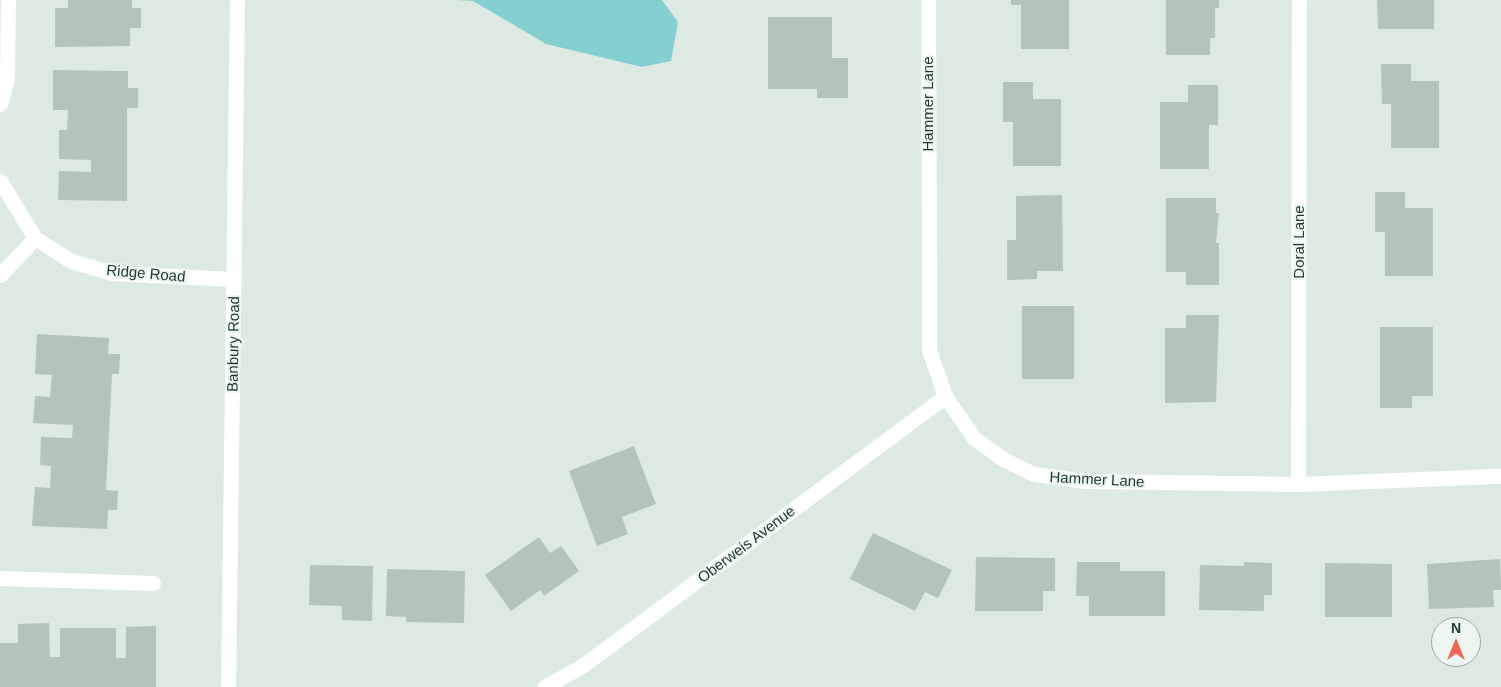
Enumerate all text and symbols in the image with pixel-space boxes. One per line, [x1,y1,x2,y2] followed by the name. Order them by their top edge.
[919,56,937,152] street label: Hammer Lane
[1290,205,1308,279] street label: Doral Lane
[106,261,186,285] street label: Ridge Road
[223,296,243,392] street label: Banbury Road
[1049,468,1145,490] street label: Hammer Lane
[693,501,799,587] street label: Oberweis Avenue
[1431,617,1481,667] north arrow
[1451,620,1461,636] text: N

